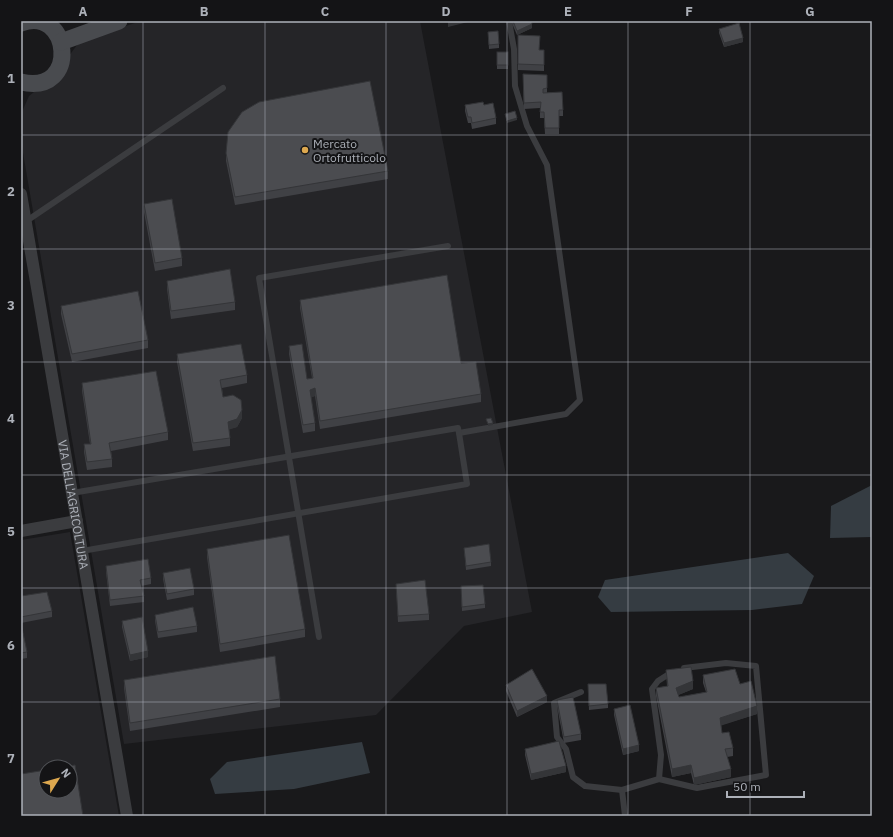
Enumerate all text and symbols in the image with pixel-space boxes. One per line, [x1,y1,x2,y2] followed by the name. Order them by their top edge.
[79,3,88,20] text: A
[200,3,209,20] text: B
[321,3,330,20] text: C
[441,3,451,20] text: D
[564,3,572,20] text: E
[685,3,693,20] text: F
[805,3,815,20] text: G
[7,70,15,87] text: 1
[313,136,386,165] place label: Mercato Ortofrutticolo
[300,145,310,155] marker: Mercato Ortofrutticolo
[7,183,15,200] text: 2
[7,297,15,314] text: 3
[7,410,15,427] text: 4
[56,439,92,571] street label: VIA DELL'AGRICOLTURA
[7,523,15,540] text: 5
[7,637,15,654] text: 6
[7,750,15,767] text: 7
[38,759,78,799] north arrow
[58,766,74,780] text: N
[727,773,804,799] scale bar
[733,779,761,794] text: 50 m

